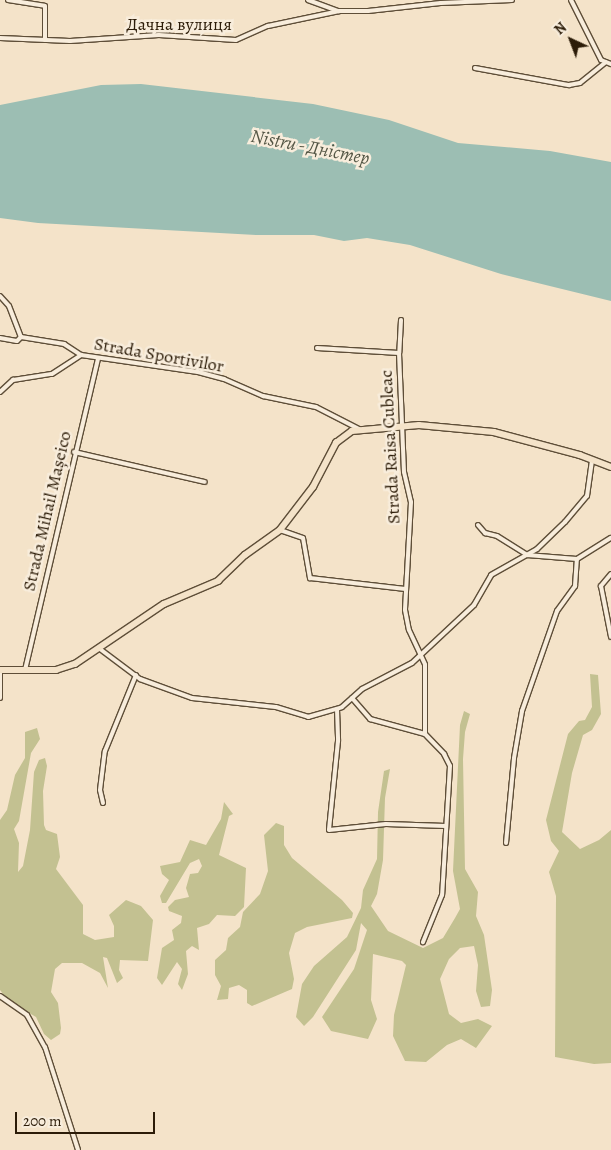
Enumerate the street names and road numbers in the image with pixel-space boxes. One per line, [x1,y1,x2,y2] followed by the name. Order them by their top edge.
[126,13,232,35] street label: Дачна вулиця
[92,333,226,377] street label: Strada Sportivilor
[375,369,405,525] street label: Strada Raisa Cubleac
[18,429,76,593] street label: Strada Mihail Mașeico

